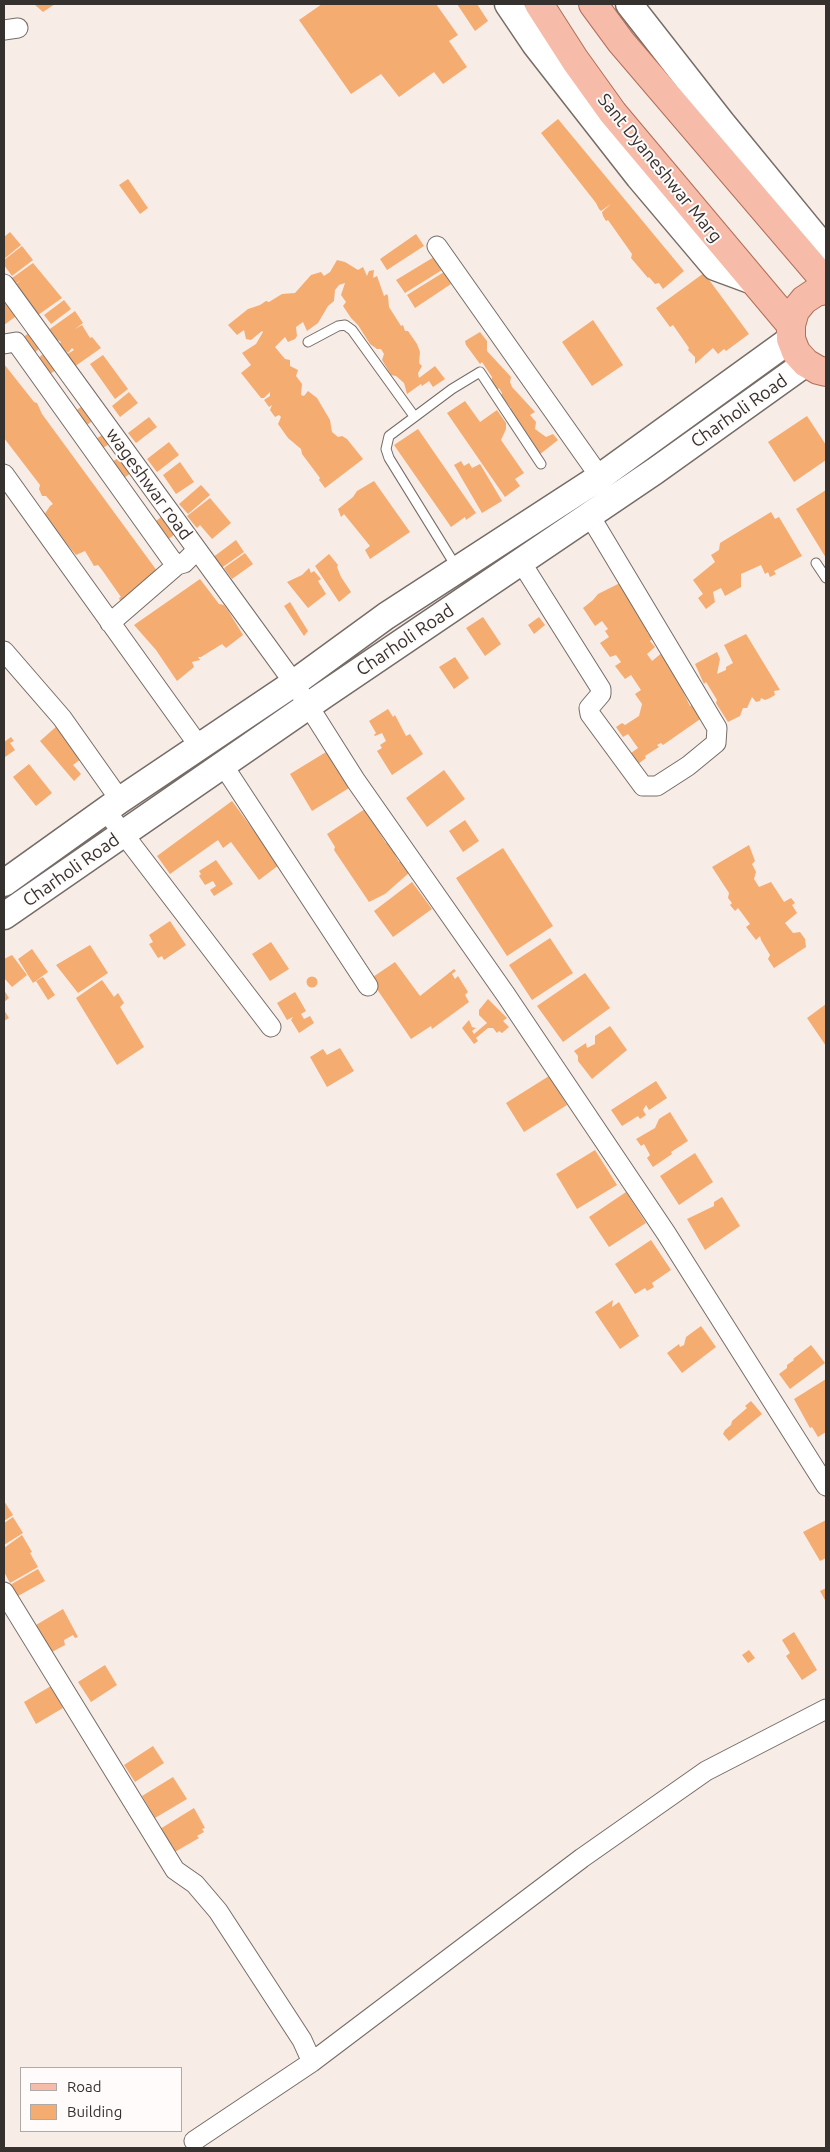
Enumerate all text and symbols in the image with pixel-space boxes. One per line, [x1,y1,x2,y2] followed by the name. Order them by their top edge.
[593,89,727,247] street label: Sant Dyaneshwar Marg
[687,370,791,452] street label: Charholi Road
[101,424,197,544] street label: wageshwar road
[352,599,458,681] street label: Charholi Road
[19,829,123,911] street label: Charholi Road
[20,2067,182,2132] legend
[67,2078,102,2095] text: Road
[67,2103,122,2120] text: Building

